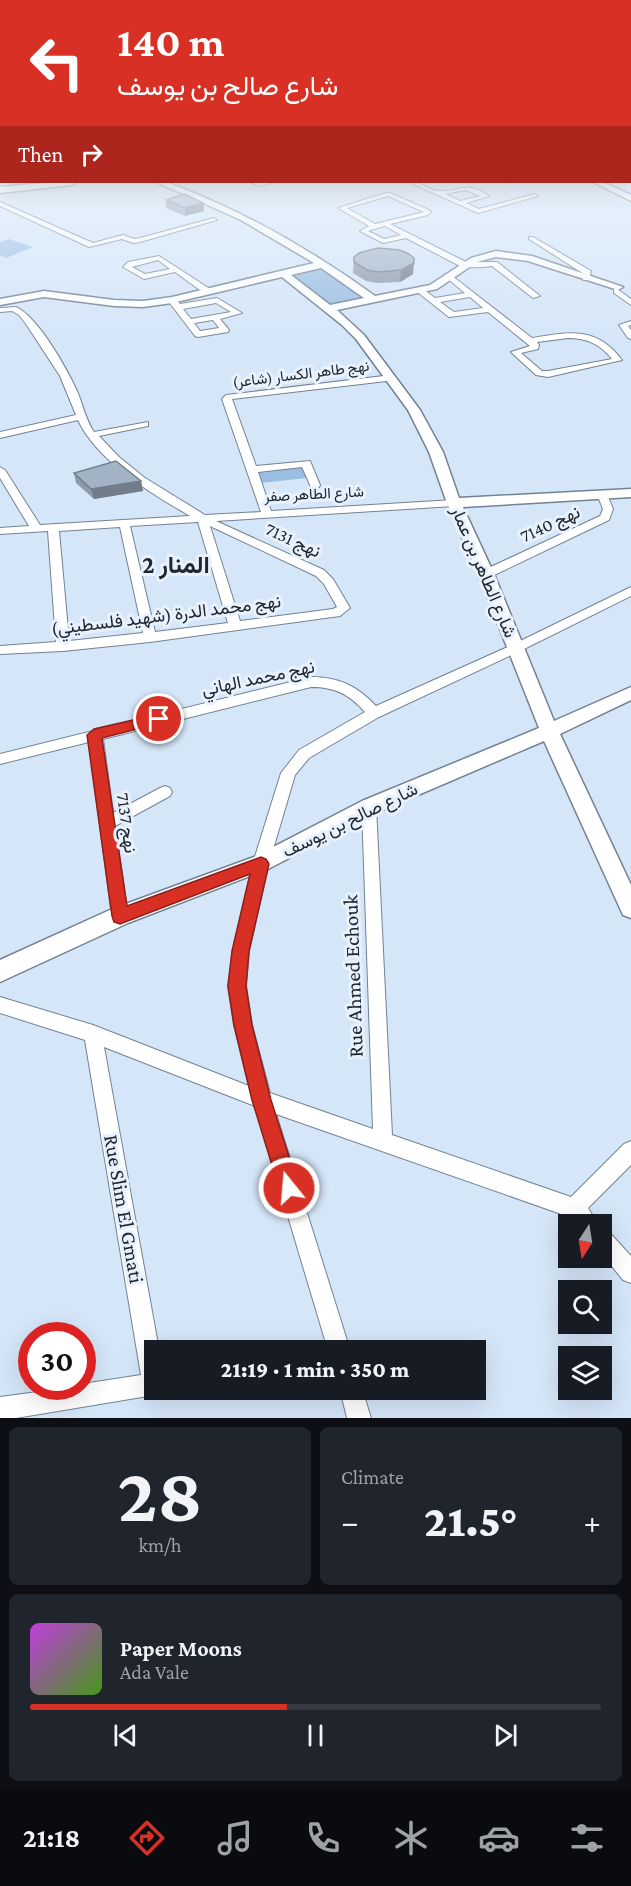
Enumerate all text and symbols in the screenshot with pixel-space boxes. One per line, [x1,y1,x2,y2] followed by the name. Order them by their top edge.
[117,18,225,65] text: 140 m
[18,24,96,102] icon: left
[117,71,338,101] text: شارع صالح بن يوسف
[75,138,108,171] icon: right
[18,142,63,167] text: Then
[232,358,371,393] street label: نهج طاهر الكسار (شاعر)
[263,483,365,508] street label: شارع الطاهر صفر
[445,502,521,642] street label: شارع الطاهر بن عمار
[517,502,584,548] street label: نهج 7140
[261,519,324,563] street label: نهج 7131
[142,551,210,580] district label: المنار 2
[50,591,283,644] street label: نهج محمد الدرة (شهيد فلسطيني)
[200,656,317,705] street label: نهج محمد الهاني
[133,693,184,744] pin
[142,702,175,735] icon: arrive
[279,779,422,863] street label: شارع صالح بن يوسف
[111,792,141,855] street label: نهج 7137
[338,894,368,1058] street label: Rue Ahmed Echouk
[99,1133,149,1286] street label: Rue Slim El Gmati
[257,1156,321,1220] position arrow
[558,1214,612,1268] north arrow
[558,1214,612,1400] map controls
[558,1280,612,1334] button: search
[18,1322,96,1400] speed limit sign: 30
[558,1346,612,1400] button: layers
[221,1357,409,1382] text: 21:19 · 1 min · 350 m
[117,1451,203,1538] text: 28
[341,1466,404,1488] text: Climate
[424,1496,518,1546] text: 21.5°
[341,1503,358,1540] text: −
[584,1503,601,1540] text: +
[138,1534,182,1556] text: km/h
[120,1636,242,1661] text: Paper Moons
[120,1661,189,1683] text: Ada Vale
[109,1719,142,1752] icon: previous
[299,1719,332,1752] icon: pause
[489,1719,522,1752] icon: next
[126,1817,168,1859] icon: directions
[214,1817,256,1859] icon: music
[302,1817,344,1859] icon: phone
[390,1817,432,1859] icon: climate
[478,1817,520,1859] icon: car
[566,1817,608,1859] icon: filters
[23,1823,80,1853] text: 21:18

